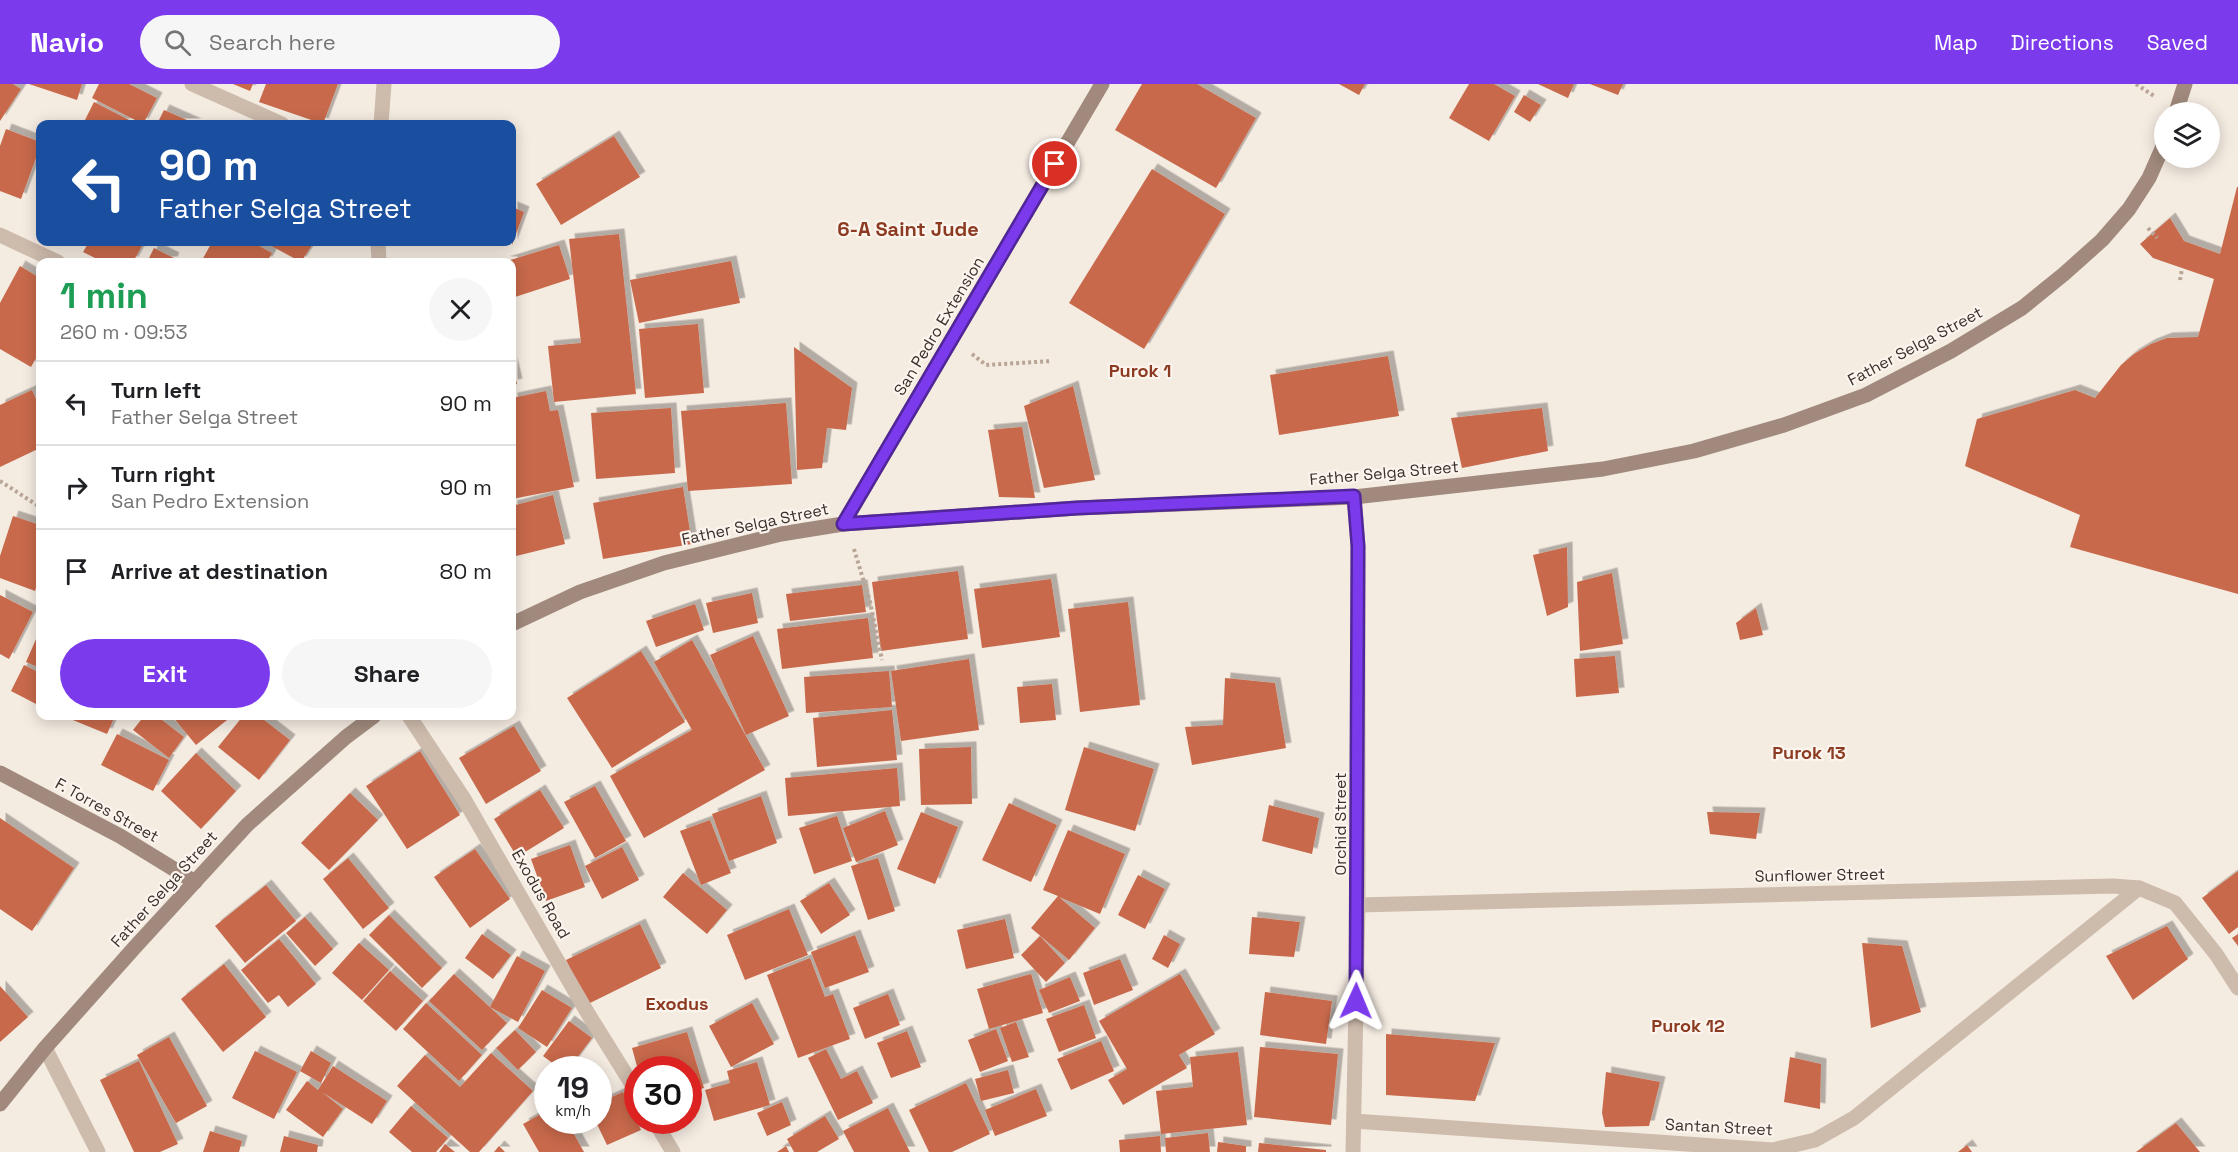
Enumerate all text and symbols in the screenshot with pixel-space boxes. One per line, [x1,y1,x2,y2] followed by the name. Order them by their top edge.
[140,15,560,69] search box
[30,24,104,60] text: Navio
[161,26,194,59] icon: search
[209,28,336,56] text: Search here
[1934,29,1978,56] text: Map
[2011,29,2114,56] text: Directions
[2147,29,2208,56] text: Saved
[2154,102,2220,168] map controls
[2154,102,2220,168] button: layers
[1029,138,1080,189] pin
[159,139,259,192] text: 90 m
[60,144,138,222] icon: left
[1038,147,1071,180] icon: arrive
[159,191,412,226] text: Father Selga Street
[837,216,979,242] district label: 6-A Saint Jude
[889,253,989,399] street label: San Pedro Extension
[60,273,148,319] text: 1 min
[429,278,492,341] button: close
[1844,302,1986,390] street label: Father Selga Street
[60,319,188,345] text: 260 m · 09:53
[1109,359,1171,382] district label: Purok 1
[111,376,201,404] text: Turn left
[60,387,93,420] icon: left
[440,389,492,417] text: 90 m
[111,404,298,430] text: Father Selga Street
[1309,456,1459,490] street label: Father Selga Street
[111,460,216,488] text: Turn right
[60,471,93,504] icon: right
[440,473,492,501] text: 90 m
[111,488,309,514] text: San Pedro Extension
[680,498,830,550] street label: Father Selga Street
[60,555,93,588] icon: arrive
[111,557,328,585] text: Arrive at destination
[440,557,492,585] text: 80 m
[60,639,270,708] button: Exit
[282,639,492,708] button: Share
[1772,741,1846,764] district label: Purok 13
[1330,772,1351,876] street label: Orchid Street
[52,773,162,847] street label: F. Torres Street
[106,826,222,952] street label: Father Selga Street
[507,846,575,942] street label: Exodus Road
[1754,863,1886,887] street label: Sunflower Street
[1324,969,1388,1033] position arrow
[645,992,709,1015] district label: Exodus
[1651,1014,1725,1037] district label: Purok 12
[624,1056,702,1134] speed limit sign: 30
[557,1068,589,1107] text: 19
[555,1101,591,1120] text: km/h
[1665,1114,1773,1140] street label: Santan Street

